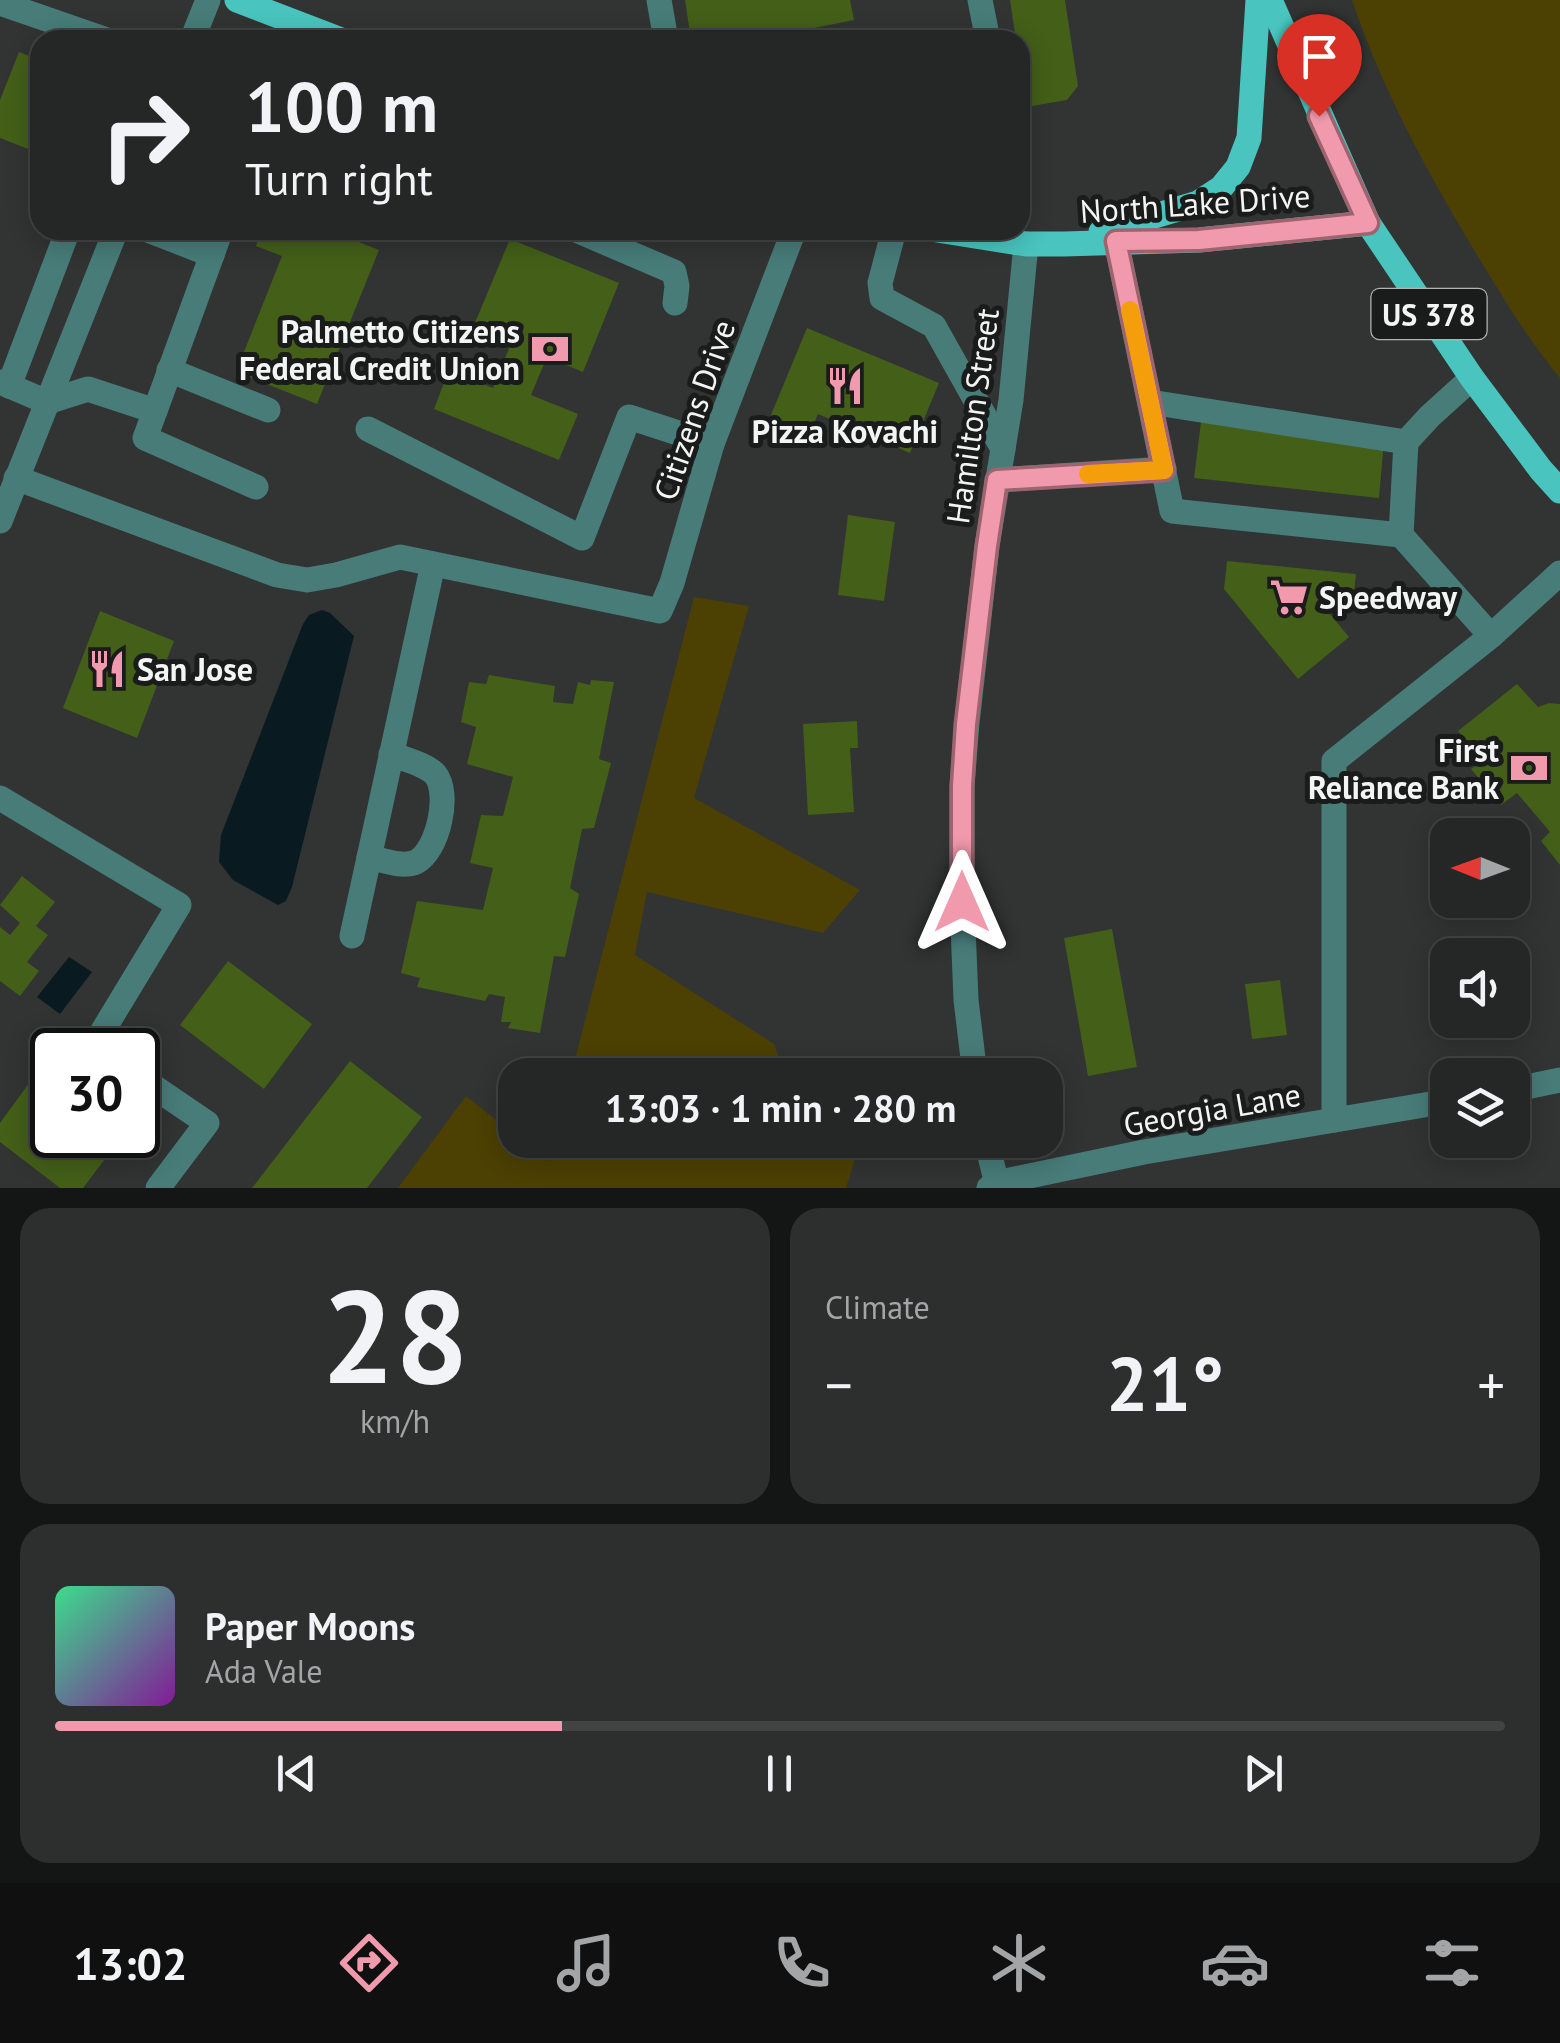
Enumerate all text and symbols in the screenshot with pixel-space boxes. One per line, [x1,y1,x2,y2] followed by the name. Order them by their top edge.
[1277,14,1362,117] pin
[1292,29,1347,84] icon: arrive
[245,61,438,151] text: 100 m
[80,70,210,200] icon: right
[245,149,433,207] text: Turn right
[1078,174,1312,232] street label: North Lake Drive
[1372,289,1486,339] road number: US 378
[936,306,1008,526] street label: Hamilton Street
[239,310,520,389] place label: Palmetto Citizens Federal Credit Union
[644,314,744,506] street label: Citizens Drive
[529,328,571,370] bank icon: Palmetto Citizens Federal Credit Union
[824,365,866,407] restaurant icon: Pizza Kovachi
[752,410,938,452] place label: Pizza Kovachi
[1268,576,1310,618] supermarket icon: Speedway
[1319,576,1458,618] place label: Speedway
[86,648,128,690] restaurant icon: San Jose
[137,648,253,690] place label: San Jose
[1308,729,1500,808] place label: First Reliance Bank
[1508,747,1550,789] bank icon: First Reliance Bank
[1430,818,1530,918] north arrow
[1430,818,1530,1158] map controls
[910,850,1014,954] position arrow
[1430,938,1530,1038] button: sound
[30,1028,160,1158] speed limit sign: 30
[1430,1058,1530,1158] button: layers
[1120,1073,1304,1145] street label: Georgia Lane
[605,1083,956,1132] text: 13:03 · 1 min · 280 m
[321,1251,469,1419] text: 28
[825,1286,930,1328] text: Climate
[1106,1335,1224,1432] text: 21°
[825,1349,853,1420] text: −
[1477,1349,1505,1420] text: +
[360,1400,430,1442] text: km/h
[205,1601,415,1650] text: Paper Moons
[205,1650,322,1692] text: Ada Vale
[269,1746,324,1801] icon: previous
[752,1746,807,1801] icon: pause
[1236,1746,1291,1801] icon: next
[334,1928,404,1998] icon: directions
[551,1928,621,1998] icon: music
[767,1928,837,1998] icon: phone
[984,1928,1054,1998] icon: climate
[1200,1928,1270,1998] icon: car
[1417,1928,1487,1998] icon: filters
[73,1934,187,1992] text: 13:02

